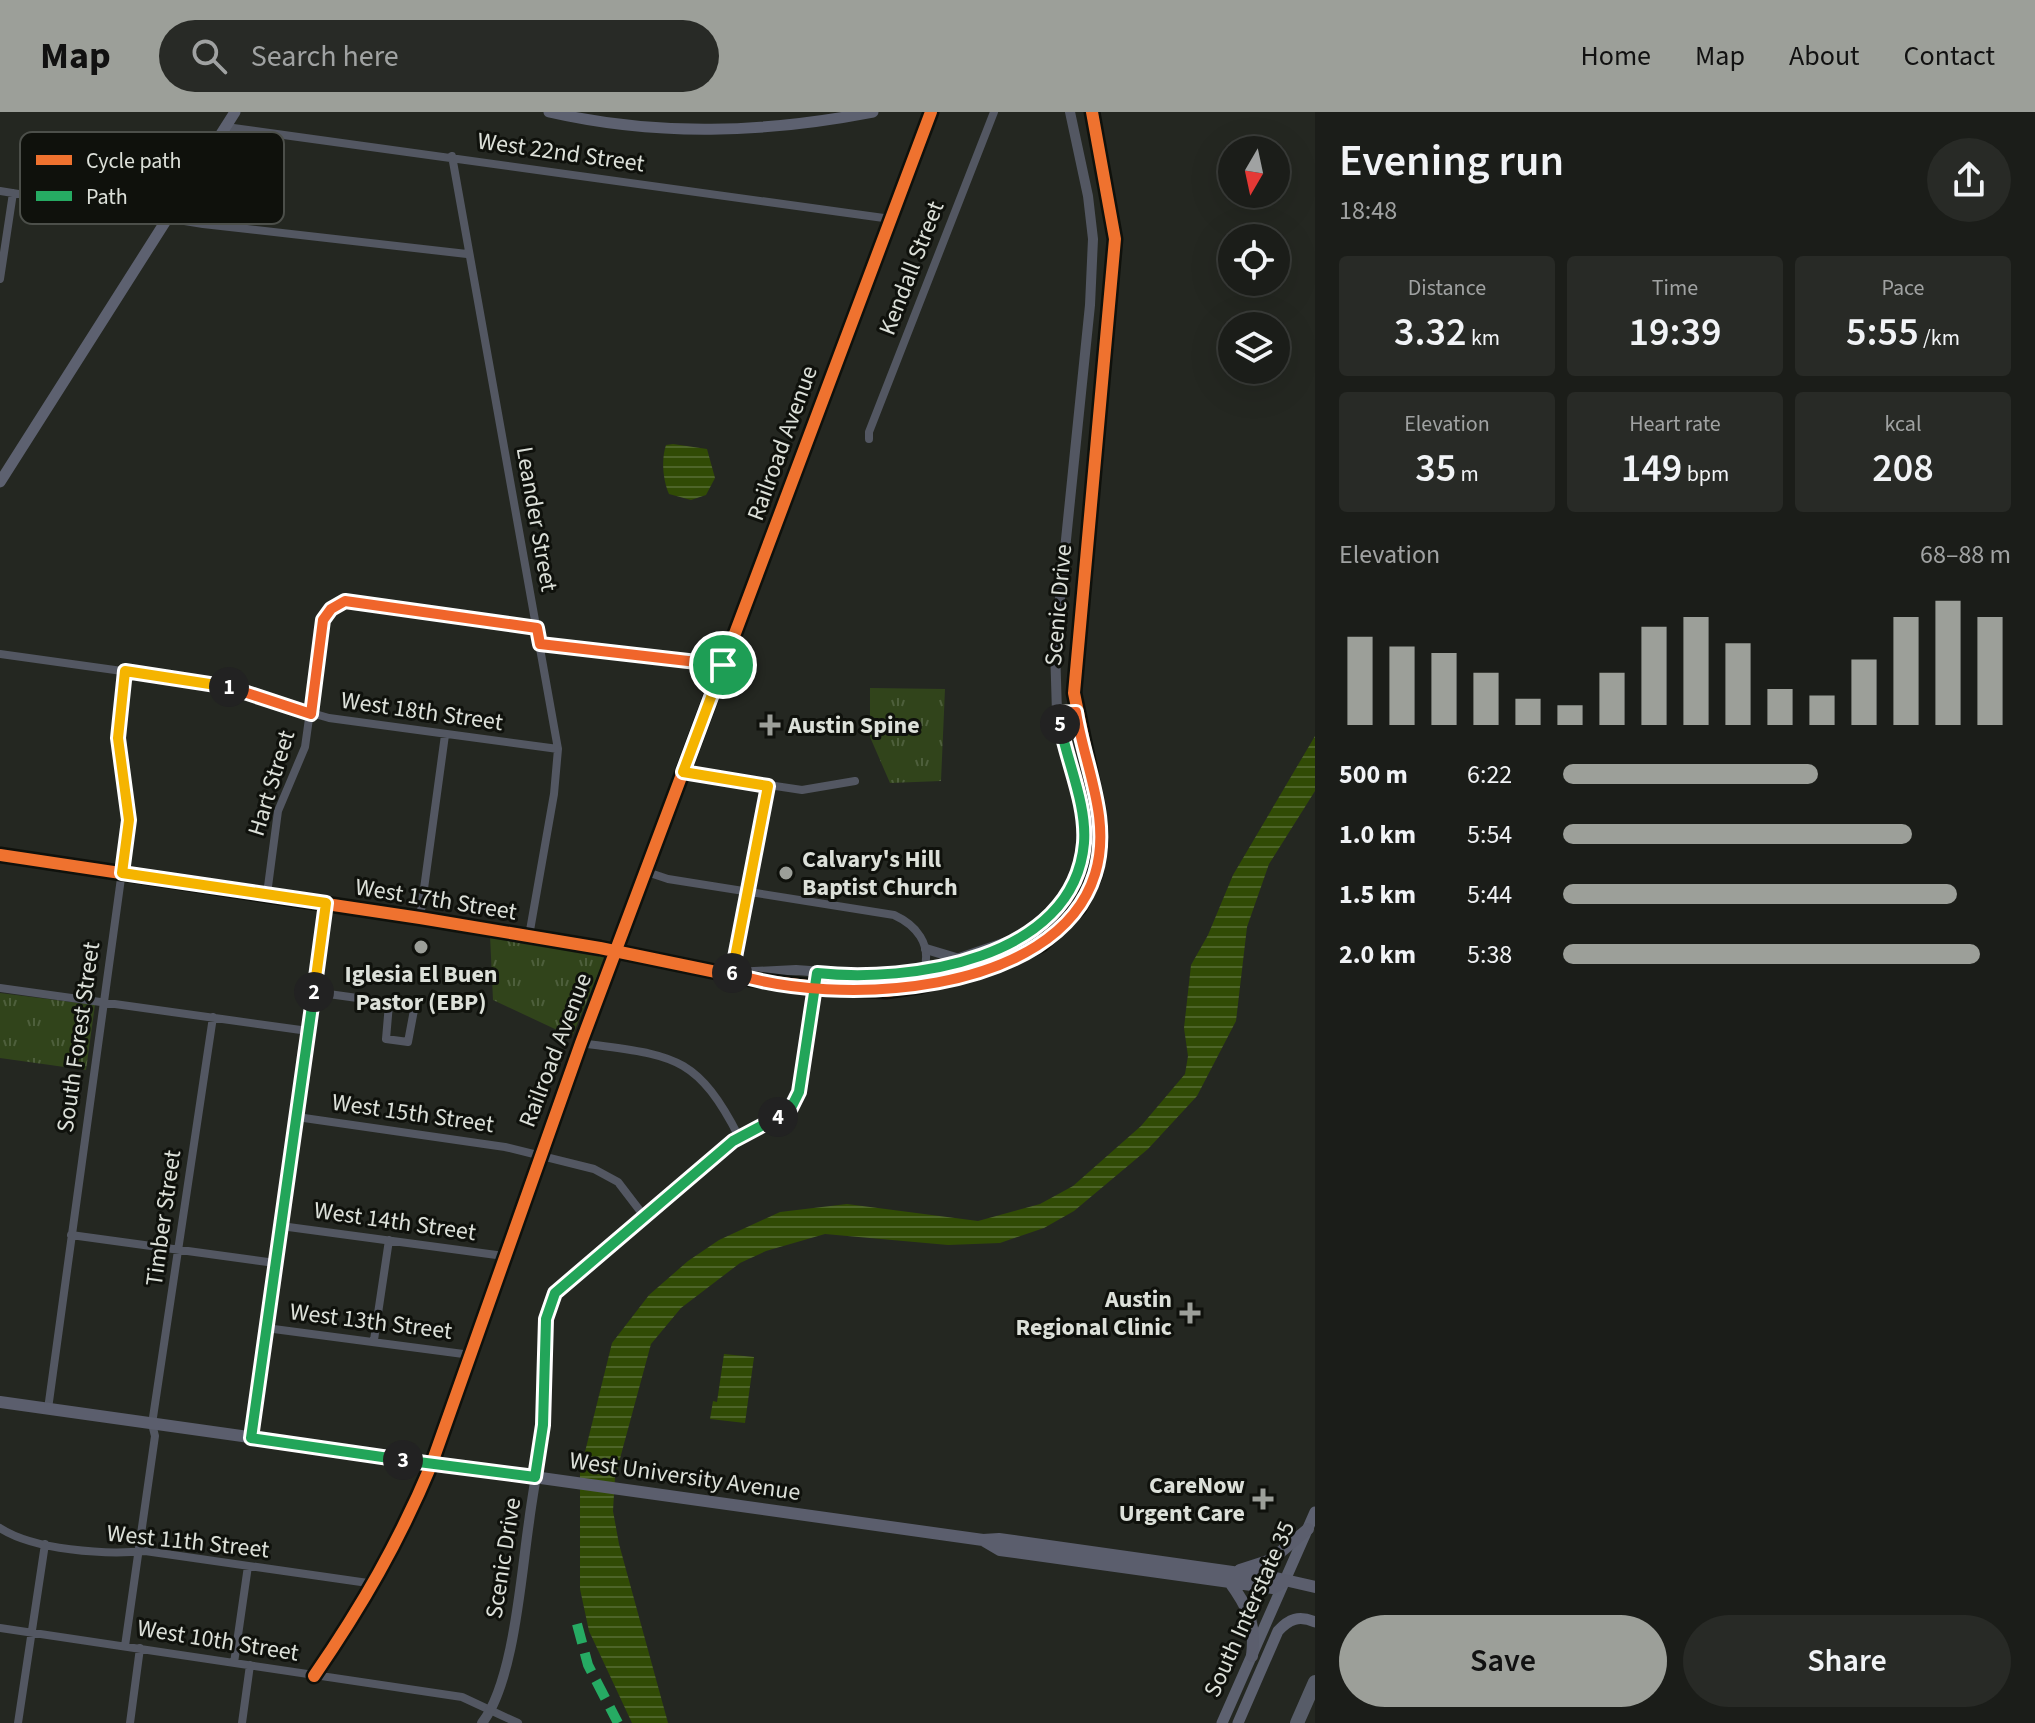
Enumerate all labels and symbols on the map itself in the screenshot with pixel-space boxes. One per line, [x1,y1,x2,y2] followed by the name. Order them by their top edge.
[475,123,647,182] street label: West 22nd Street
[20,132,284,224] legend
[1218,136,1290,208] north arrow
[86,145,182,177] text: Cycle path
[86,181,128,213] text: Path
[870,196,953,340] street label: Kendall Street
[738,361,827,526] street label: Railroad Avenue
[507,444,566,594] street label: Leander Street
[1036,543,1081,667] street label: Scenic Drive
[689,631,757,699] pin
[209,667,249,707] pin: 1
[339,683,505,740] street label: West 18th Street
[1040,704,1080,744] pin: 5
[787,708,920,743] place label: Austin Spine
[759,714,781,736] marker: Austin Spine
[239,726,304,840] street label: Hart Street
[802,842,958,905] place label: Calvary's Hill Baptist Church
[777,864,795,882] marker: Calvary's Hill Baptist Church
[353,869,519,930] street label: West 17th Street
[412,938,430,956] marker: Iglesia El Buen Pastor (EBP)
[48,940,109,1135] street label: South Forest Street
[712,953,752,993] pin: 6
[344,957,498,1020] place label: Iglesia El Buen Pastor (EBP)
[510,968,601,1132] street label: Railroad Avenue
[294,972,334,1012] pin: 2
[330,1085,496,1142] street label: West 15th Street
[758,1097,798,1137] pin: 4
[137,1148,190,1288] street label: Timber Street
[312,1193,478,1250] street label: West 14th Street
[1015,1282,1172,1345] place label: Austin Regional Clinic
[288,1294,454,1349] street label: West 13th Street
[1179,1302,1201,1324] marker: Austin Regional Clinic
[383,1440,423,1480] pin: 3
[567,1443,803,1510] street label: West University Avenue
[1119,1468,1245,1531] place label: CareNow Urgent Care
[1252,1488,1274,1510] marker: CareNow Urgent Care
[477,1495,530,1621] street label: Scenic Drive
[105,1516,271,1567] street label: West 11th Street
[1195,1516,1304,1703] street label: South Interstate 35
[135,1610,301,1671] street label: West 10th Street

